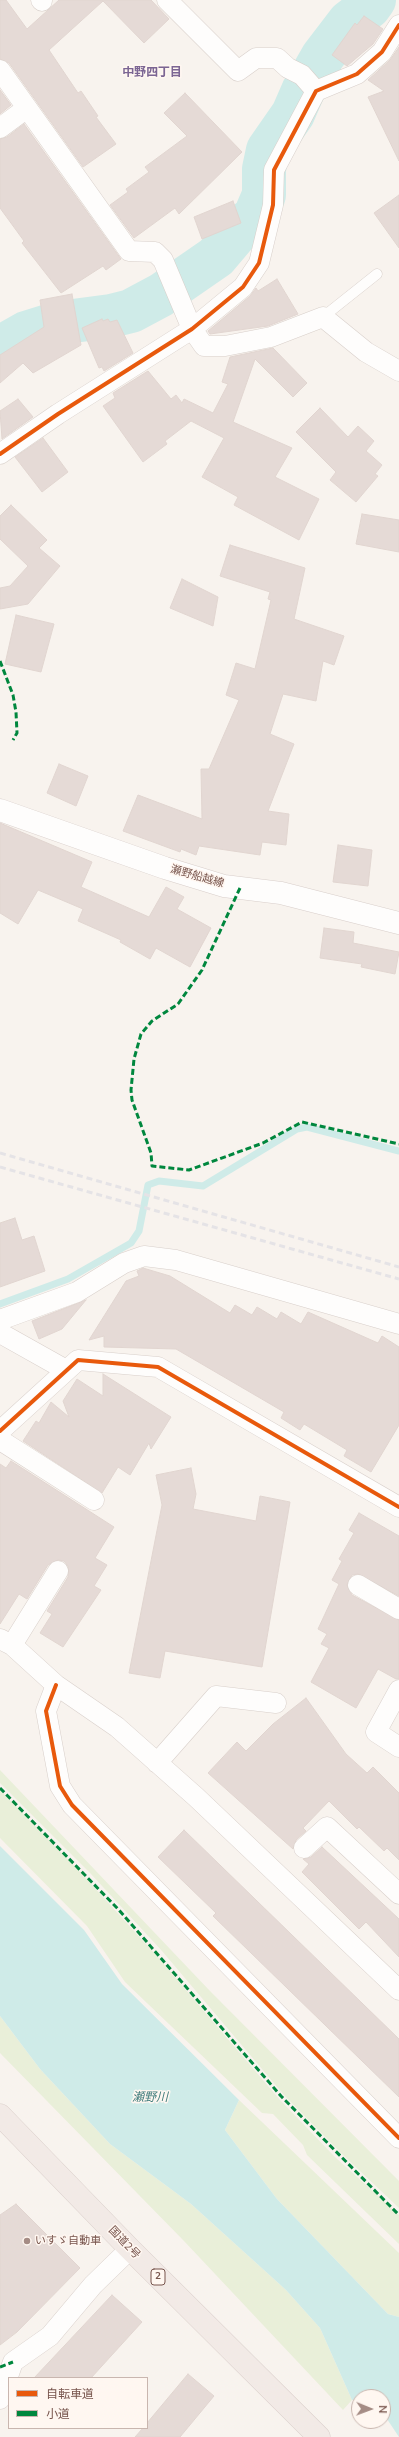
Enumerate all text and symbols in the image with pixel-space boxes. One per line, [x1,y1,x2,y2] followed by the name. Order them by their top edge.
[122,66,182,80] district label: 中野四丁目
[169,863,225,891] street label: 瀬野船越線
[132,2091,168,2105] water label: 瀬野川
[105,2224,143,2262] street label: 国道2号
[35,2234,101,2248] place label: いすゞ自動車
[22,2236,32,2246] marker: いすゞ自動車
[151,2269,165,2285] road number: 2
[8,2377,148,2429] legend
[46,2386,94,2402] text: 自転車道
[351,2389,391,2429] north arrow
[375,2405,390,2413] text: N
[46,2406,70,2422] text: 小道

